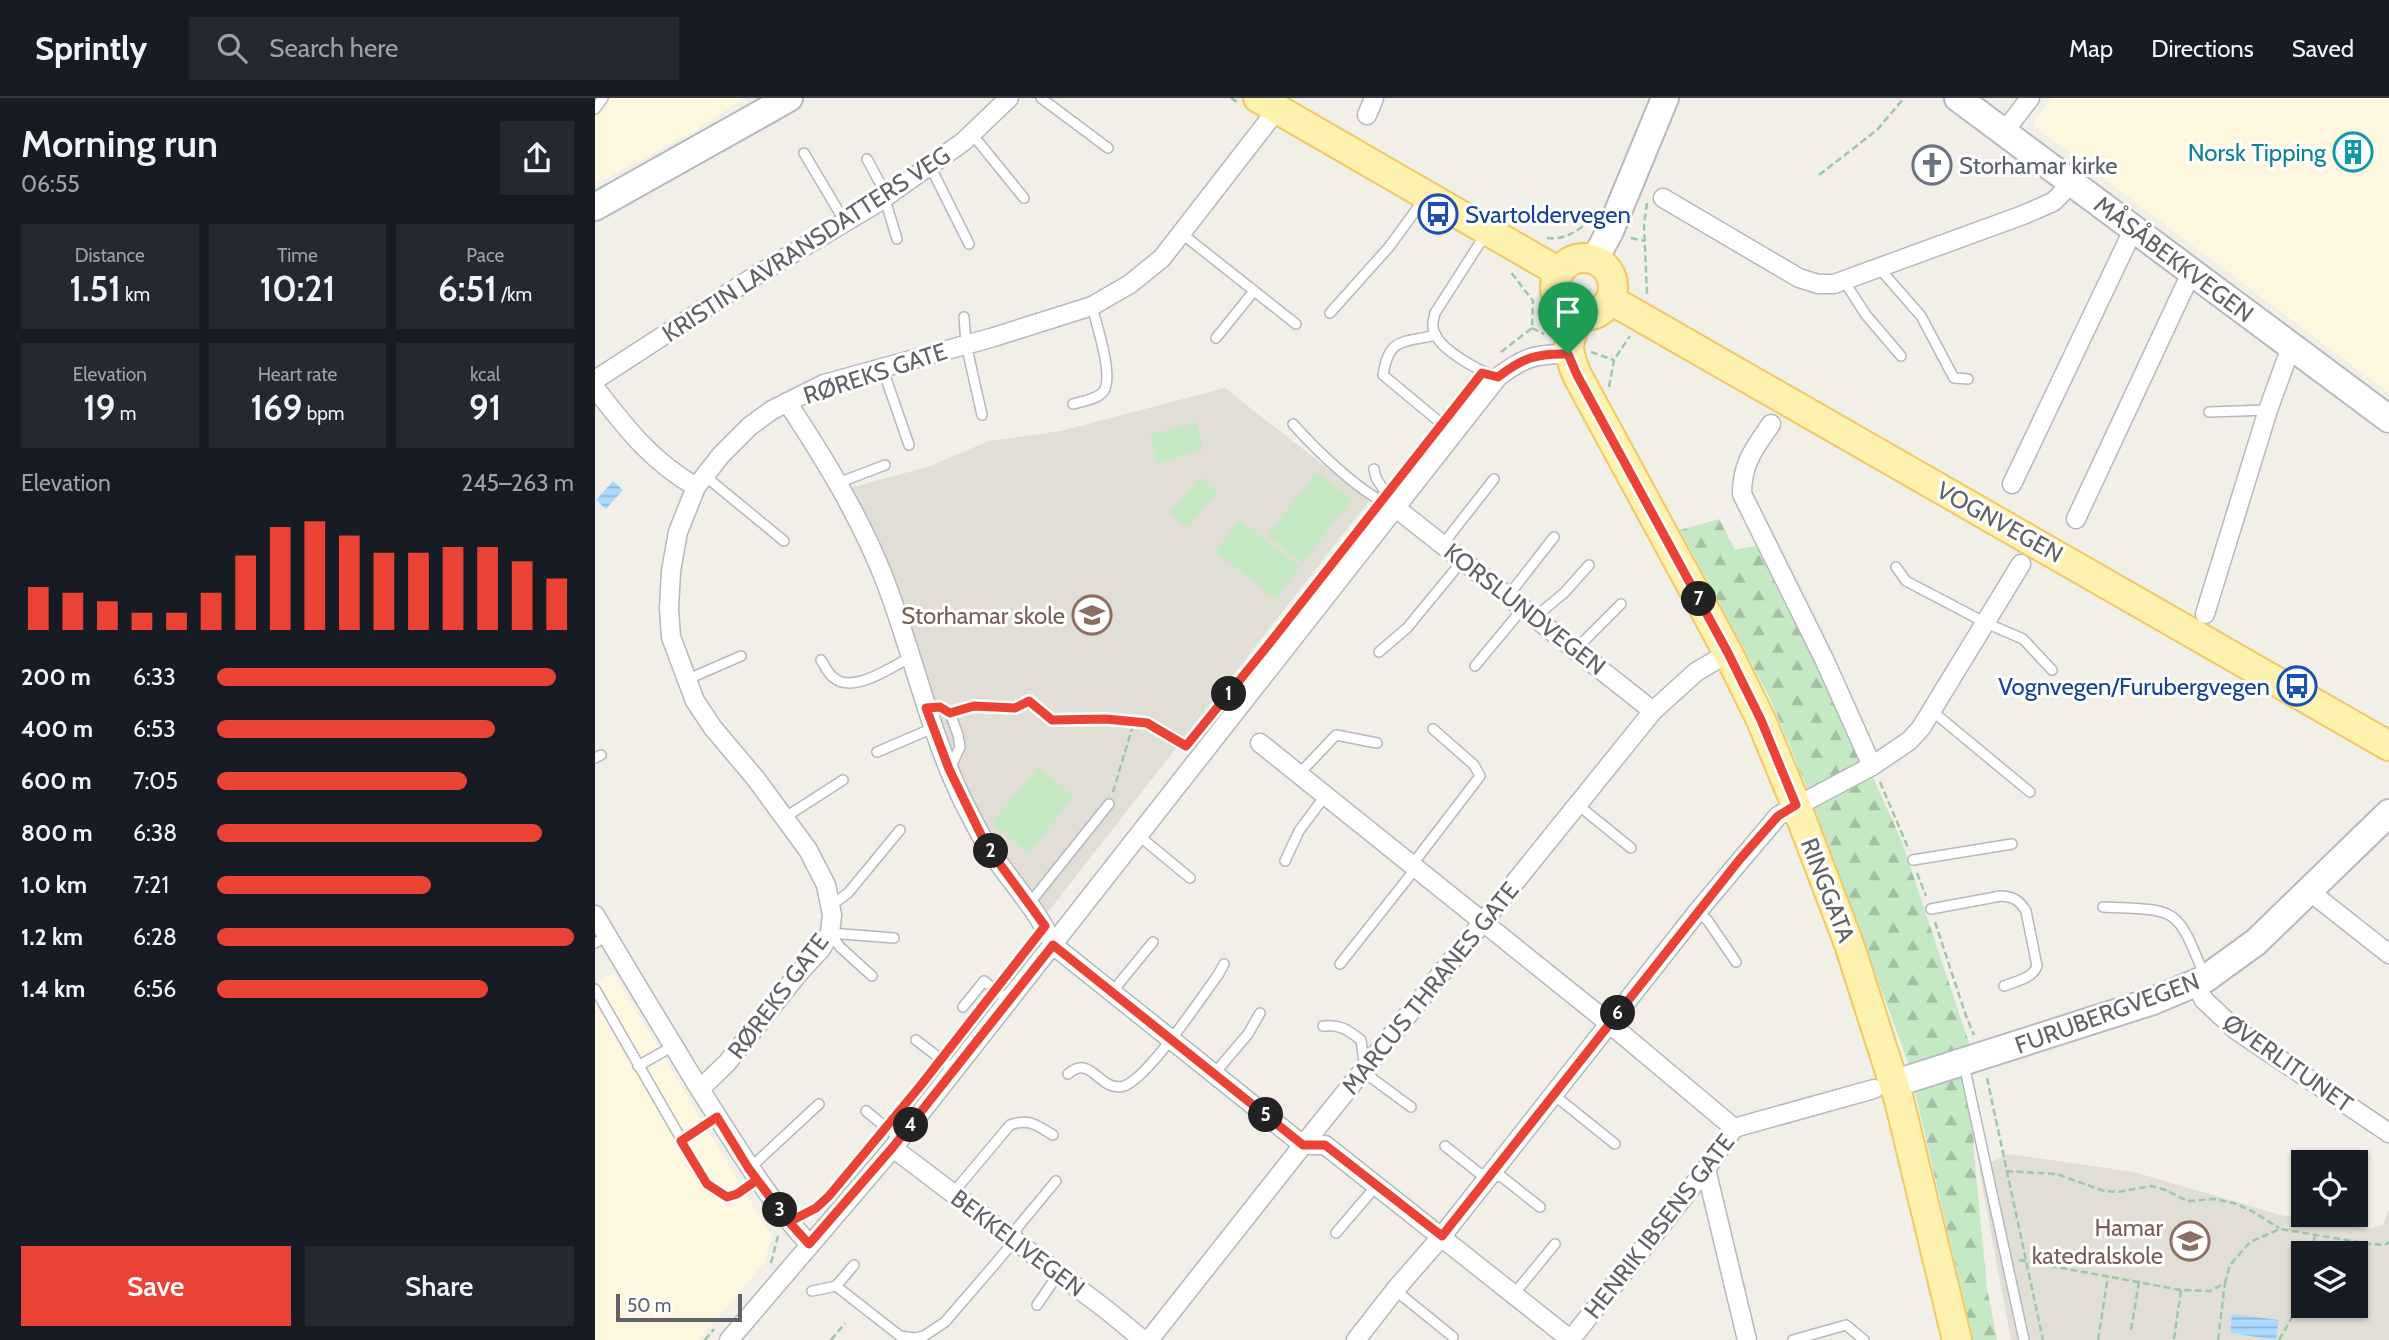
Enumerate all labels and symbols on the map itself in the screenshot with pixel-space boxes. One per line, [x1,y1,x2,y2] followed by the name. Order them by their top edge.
[2332,131,2374,173] building icon: Norsk Tipping
[2188,138,2327,167] place label: Norsk Tipping
[657,140,955,348] street label: KRISTIN LAVRANSDATTERS VEG
[1911,144,1953,186] church icon: Storhamar kirke
[1959,151,2117,180] place label: Storhamar kirke
[2089,190,2259,328] street label: MÅSÅBEKKVEGEN
[1417,193,1459,235] bus stop icon: Svartoldervegen
[1465,200,1631,229] place label: Svartoldervegen
[1538,282,1598,354] pin
[800,336,950,410] street label: RØREKS GATE
[1932,475,2068,569] street label: VOGNVEGEN
[1439,537,1611,681] street label: KORSLUNDVEGEN
[1681,582,1717,616] pin: 7
[1071,594,1113,636] school or university icon: Storhamar skole
[901,601,1065,630] place label: Storhamar skole
[2276,665,2318,707] bus stop icon: Vognvegen/Furubergvegen
[1998,672,2270,701] place label: Vognvegen/Furubergvegen
[1211,676,1247,712] pin: 1
[973,834,1009,868] pin: 2
[1795,834,1861,947] street label: RINGGATA
[1335,876,1525,1100] street label: MARCUS THRANES GATE
[721,928,835,1064] street label: RØREKS GATE
[2011,966,2203,1060] street label: FURUBERGVEGEN
[1601,996,1635,1030] pin: 6
[2217,1008,2359,1119] street label: ØVERLITUNET
[1249,1098,1283,1132] pin: 5
[893,1108,929,1142] pin: 4
[1578,1128,1740,1324] street label: HENRIK IBSENS GATE
[945,1183,1091,1303] street label: BEKKELIVEGEN
[763,1192,797,1228] pin: 3
[2032,1213,2163,1270] place label: Hamar katedralskole
[2169,1220,2211,1262] school or university icon: Hamar katedralskole
[616,1291,742,1323] scale bar

